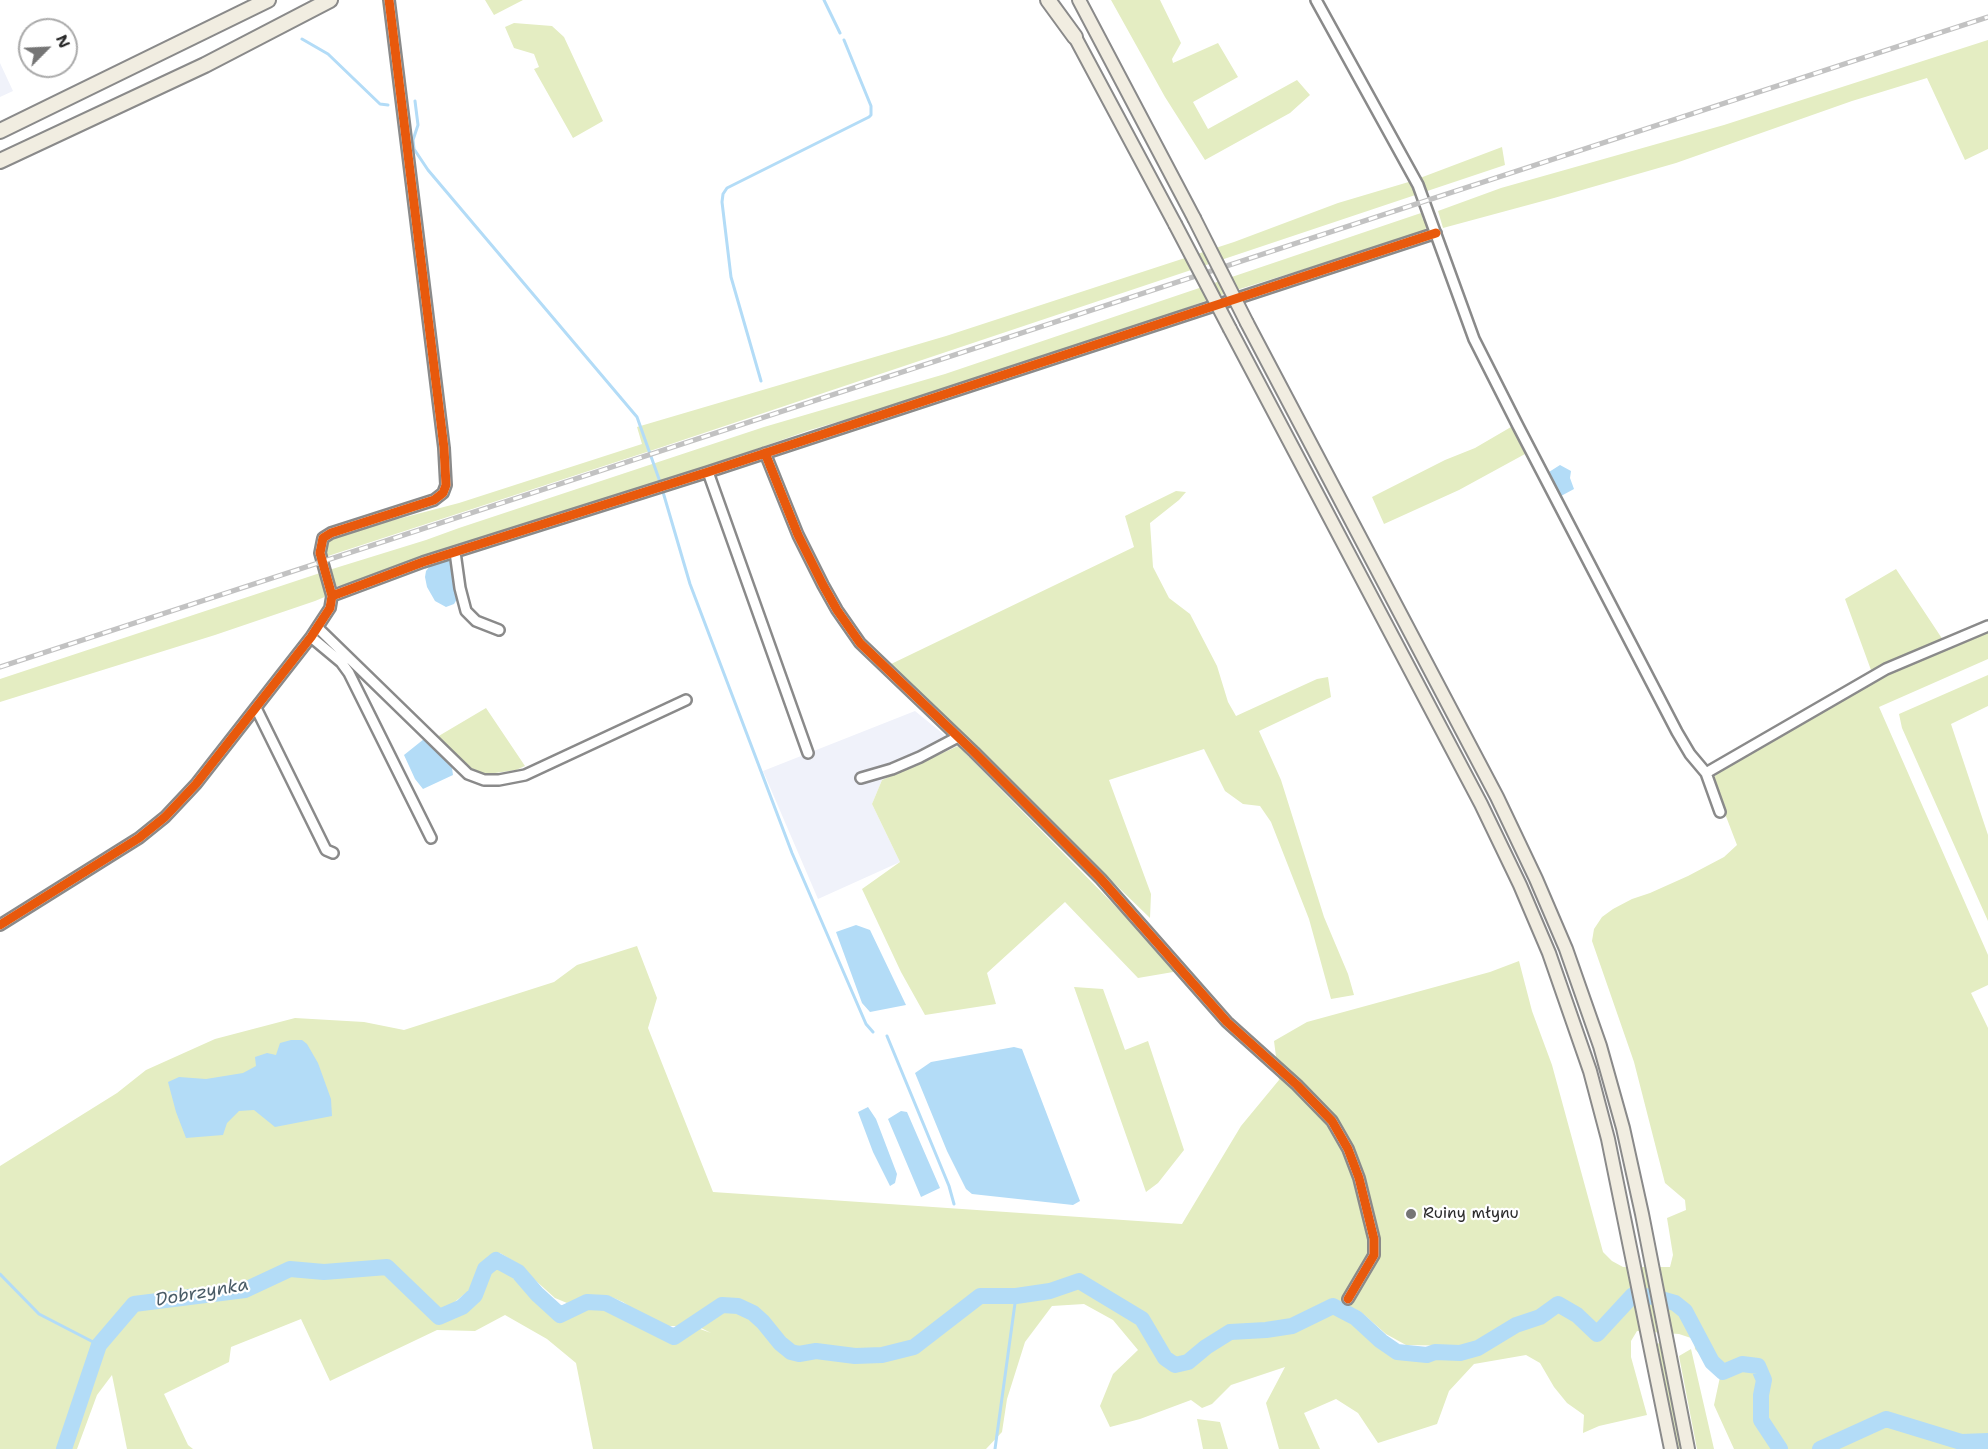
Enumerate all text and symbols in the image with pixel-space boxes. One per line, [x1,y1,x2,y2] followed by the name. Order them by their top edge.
[18,18,78,78] north arrow
[51,31,75,51] text: N
[1423,1204,1519,1224] place label: Ruiny młynu
[1404,1207,1418,1221] marker: Ruiny młynu
[154,1274,250,1312] water label: Dobrzynka

